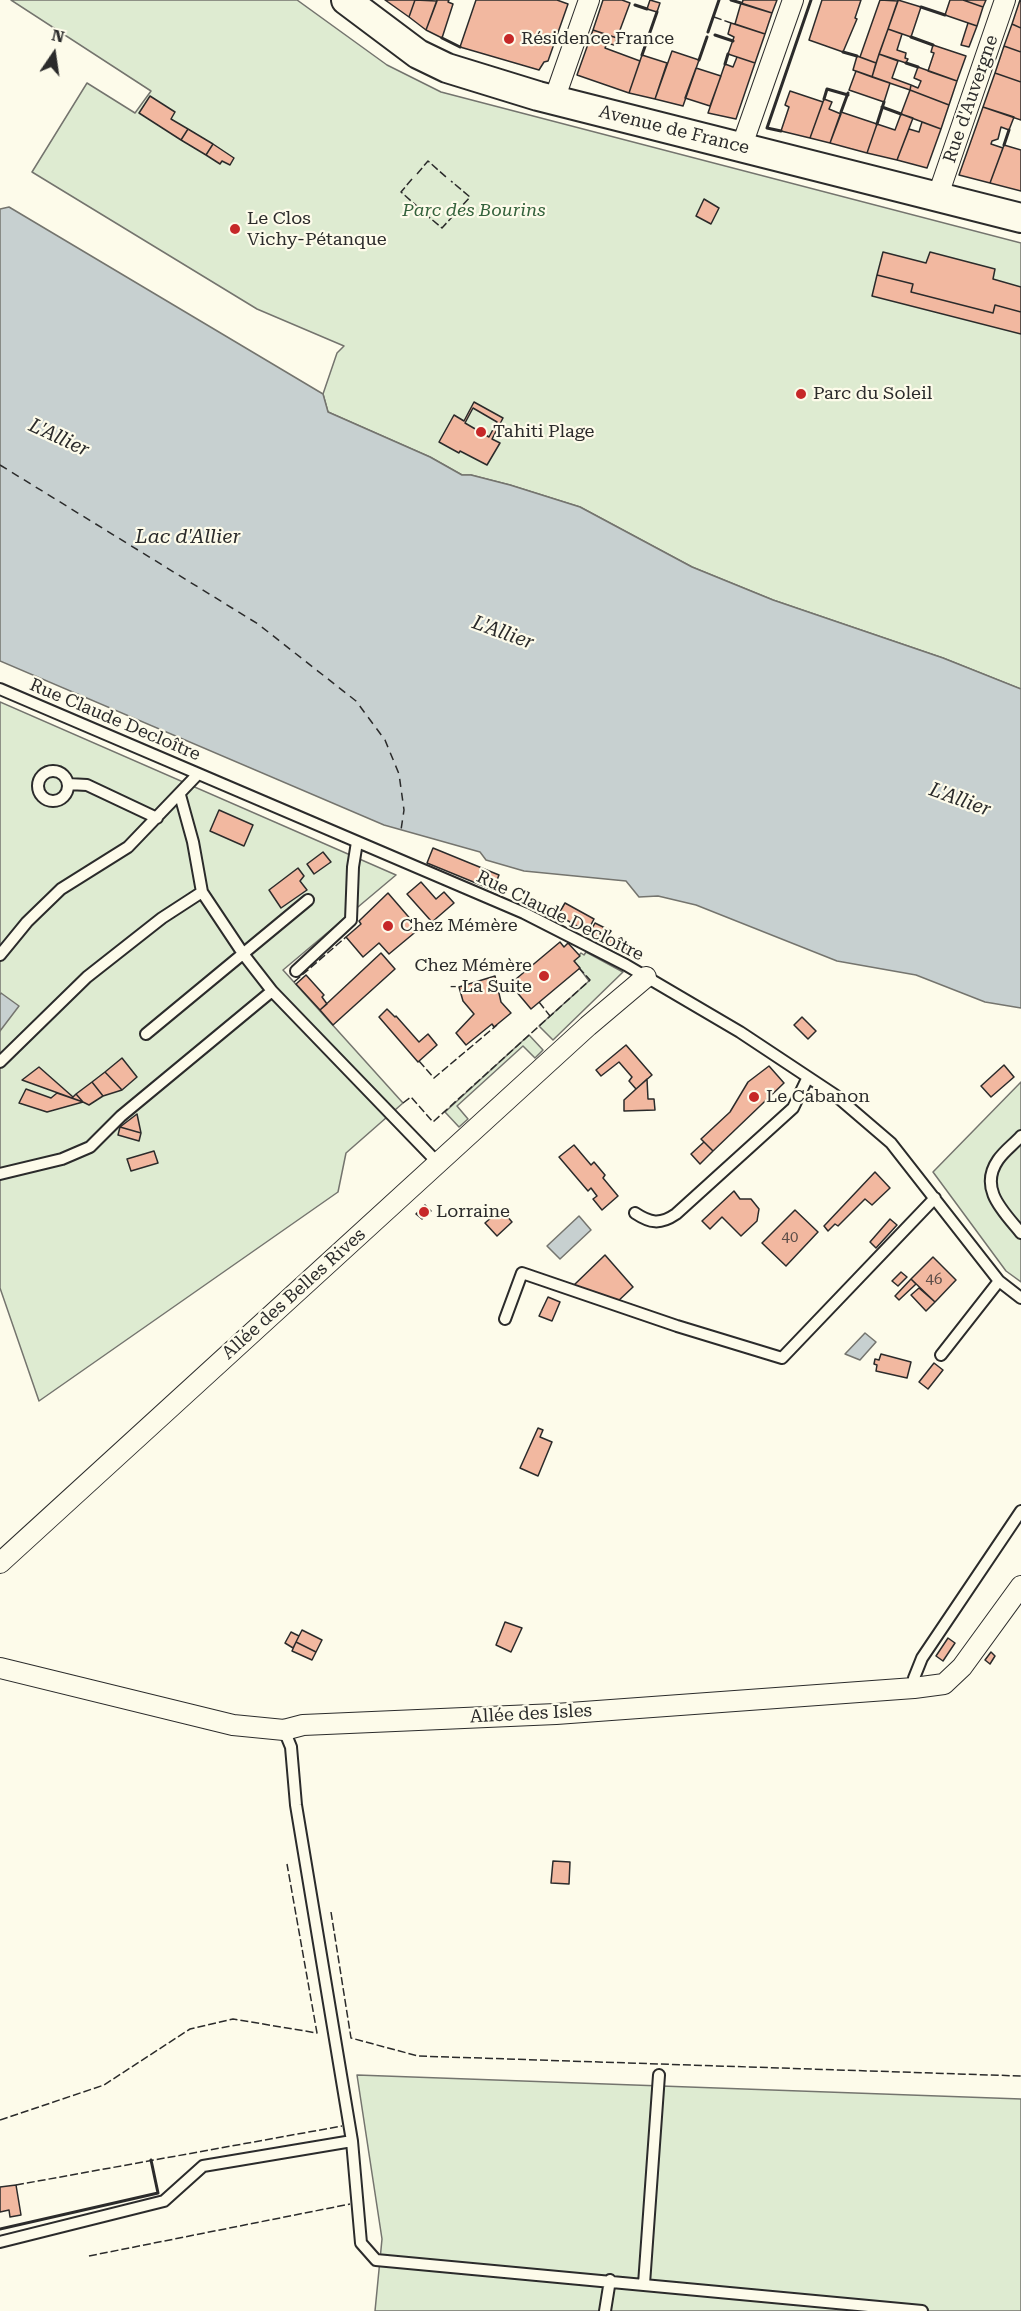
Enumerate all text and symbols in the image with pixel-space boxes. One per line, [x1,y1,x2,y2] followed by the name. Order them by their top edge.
[24,24,84,84] north arrow
[50,25,66,47] text: N
[521,28,674,50] place label: Résidence France
[502,32,516,46] marker: Résidence France
[939,32,1003,166] street label: Rue d'Auvergne
[597,101,751,159] street label: Avenue de France
[402,200,546,222] park label: Parc des Bourins
[247,208,387,250] place label: Le Clos Vichy-Pétanque
[228,222,242,236] marker: Le Clos Vichy-Pétanque
[813,383,932,405] place label: Parc du Soleil
[794,387,808,401] marker: Parc du Soleil
[25,414,93,462] water label: L'Allier
[493,421,594,443] place label: Tahiti Plage
[474,425,488,439] marker: Tahiti Plage
[135,525,241,549] water label: Lac d'Allier
[469,611,537,655] water label: L'Allier
[26,674,204,766] street label: Rue Claude Decloître
[926,778,994,822] water label: L'Allier
[473,866,647,966] street label: Rue Claude Decloître
[400,915,518,937] place label: Chez Mémère
[381,919,395,933] marker: Chez Mémère
[414,955,532,998] place label: Chez Mémère - La Suite
[537,969,551,983] marker: Chez Mémère - La Suite
[766,1086,870,1108] place label: Le Cabanon
[747,1090,761,1104] marker: Le Cabanon
[436,1201,510,1223] place label: Lorraine
[417,1205,431,1219] marker: Lorraine
[218,1224,370,1364] street label: Allée des Belles Rives
[782,1229,798,1247] house number: 40
[926,1271,942,1289] house number: 46
[469,1700,593,1728] street label: Allée des Isles

